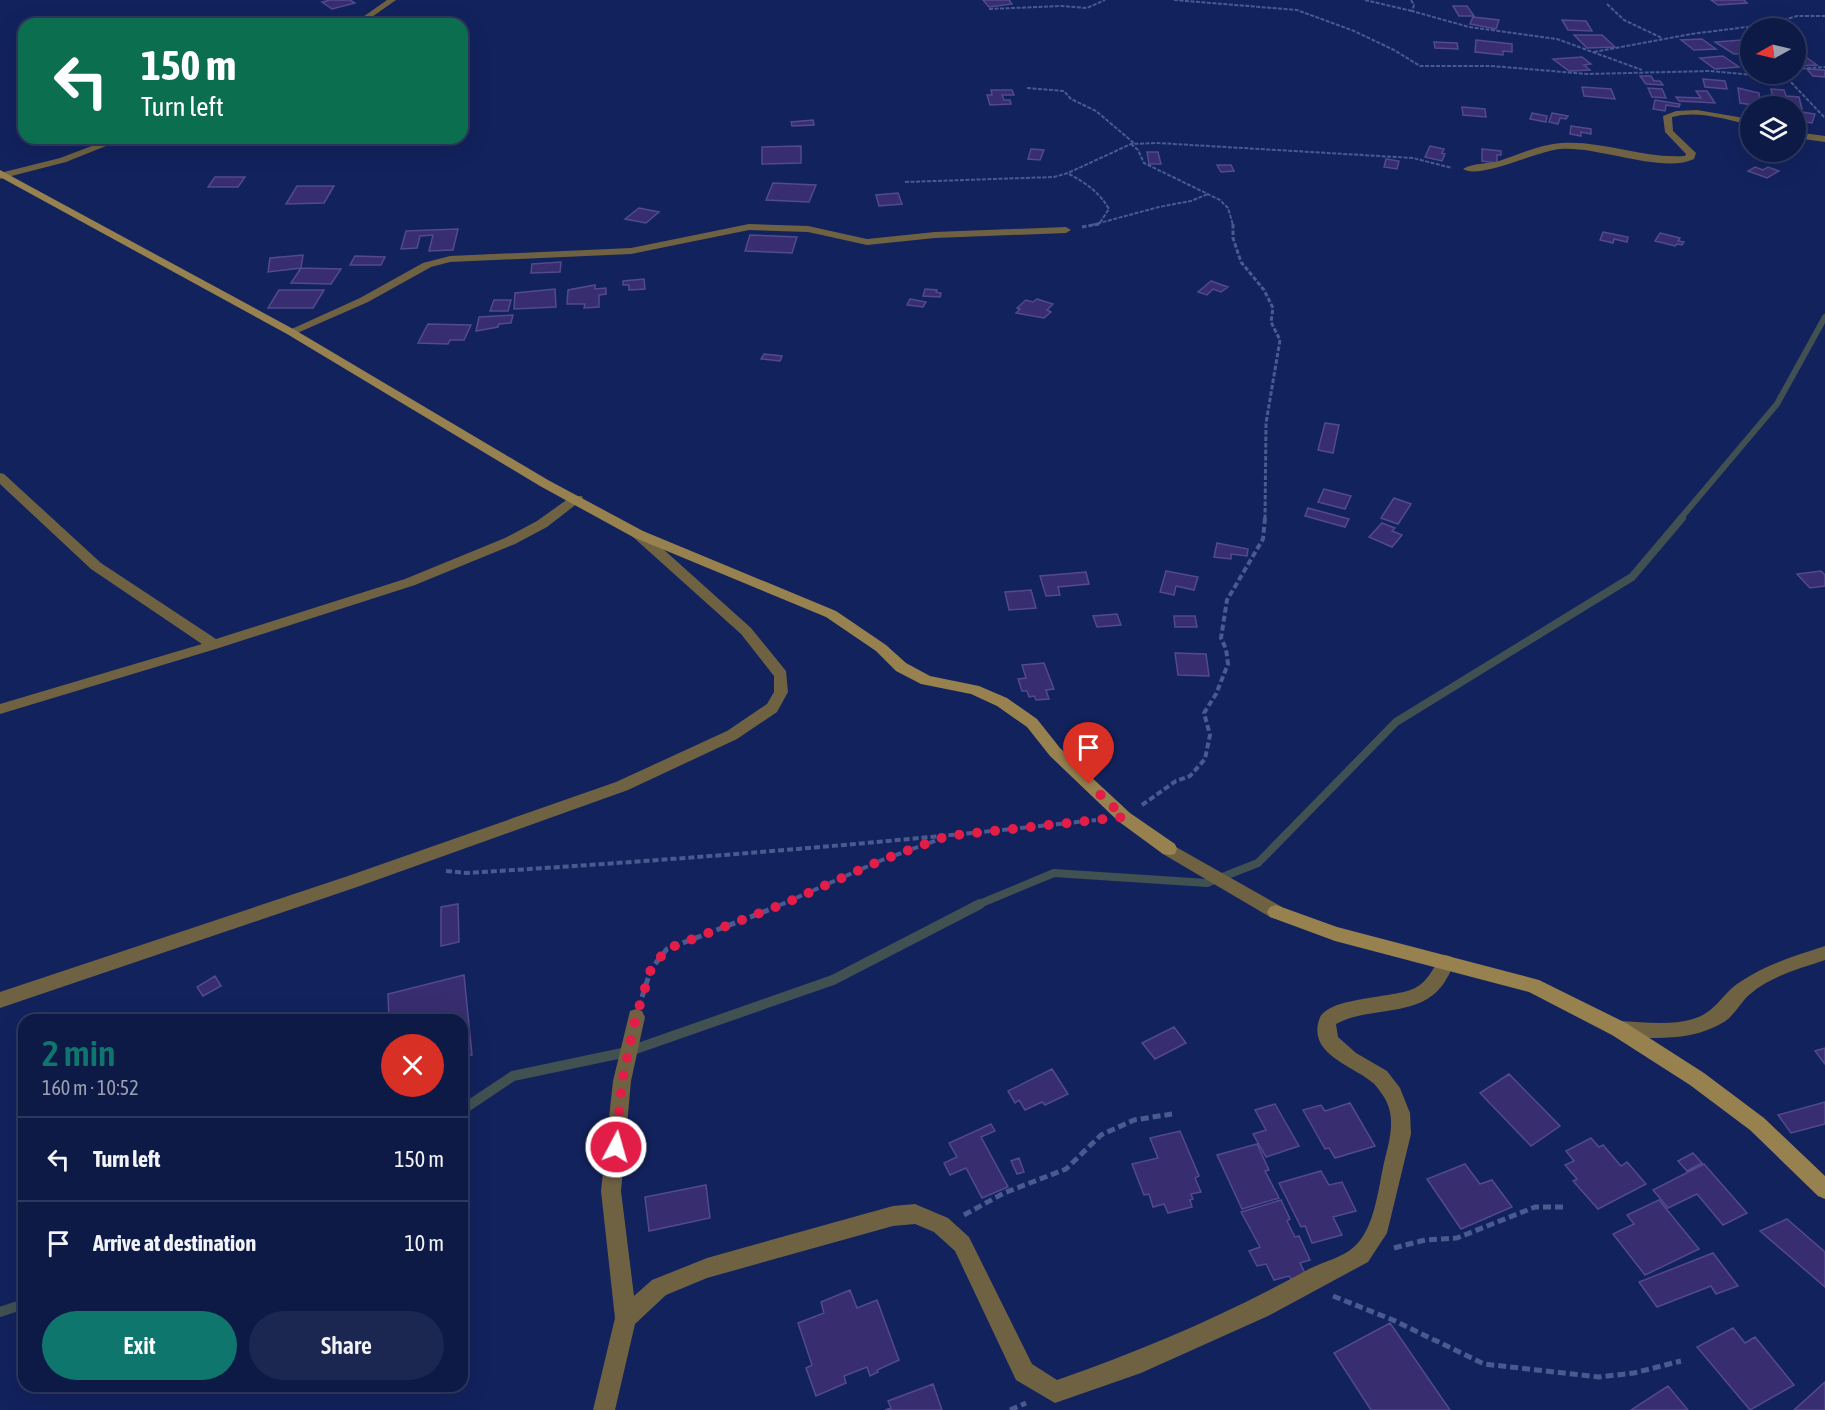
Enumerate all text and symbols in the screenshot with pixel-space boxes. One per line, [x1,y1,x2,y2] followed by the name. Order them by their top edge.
[1740,18,1806,84] north arrow
[1740,18,1806,162] map controls
[141,41,236,89] text: 150 m
[42,42,120,120] icon: left
[141,91,224,122] text: Turn left
[1740,96,1806,162] button: layers
[1063,722,1114,784] pin
[1072,731,1105,764] icon: arrive
[42,1032,116,1074] text: 2 min
[381,1034,444,1097] button: close
[42,1076,139,1099] text: 160 m · 10:52
[584,1115,648,1179] position arrow
[42,1143,75,1176] icon: left
[93,1146,160,1172] text: Turn left
[394,1146,444,1172] text: 150 m
[42,1227,75,1260] icon: arrive
[93,1230,256,1256] text: Arrive at destination
[404,1230,444,1256] text: 10 m
[42,1311,237,1380] button: Exit
[249,1311,444,1380] button: Share

